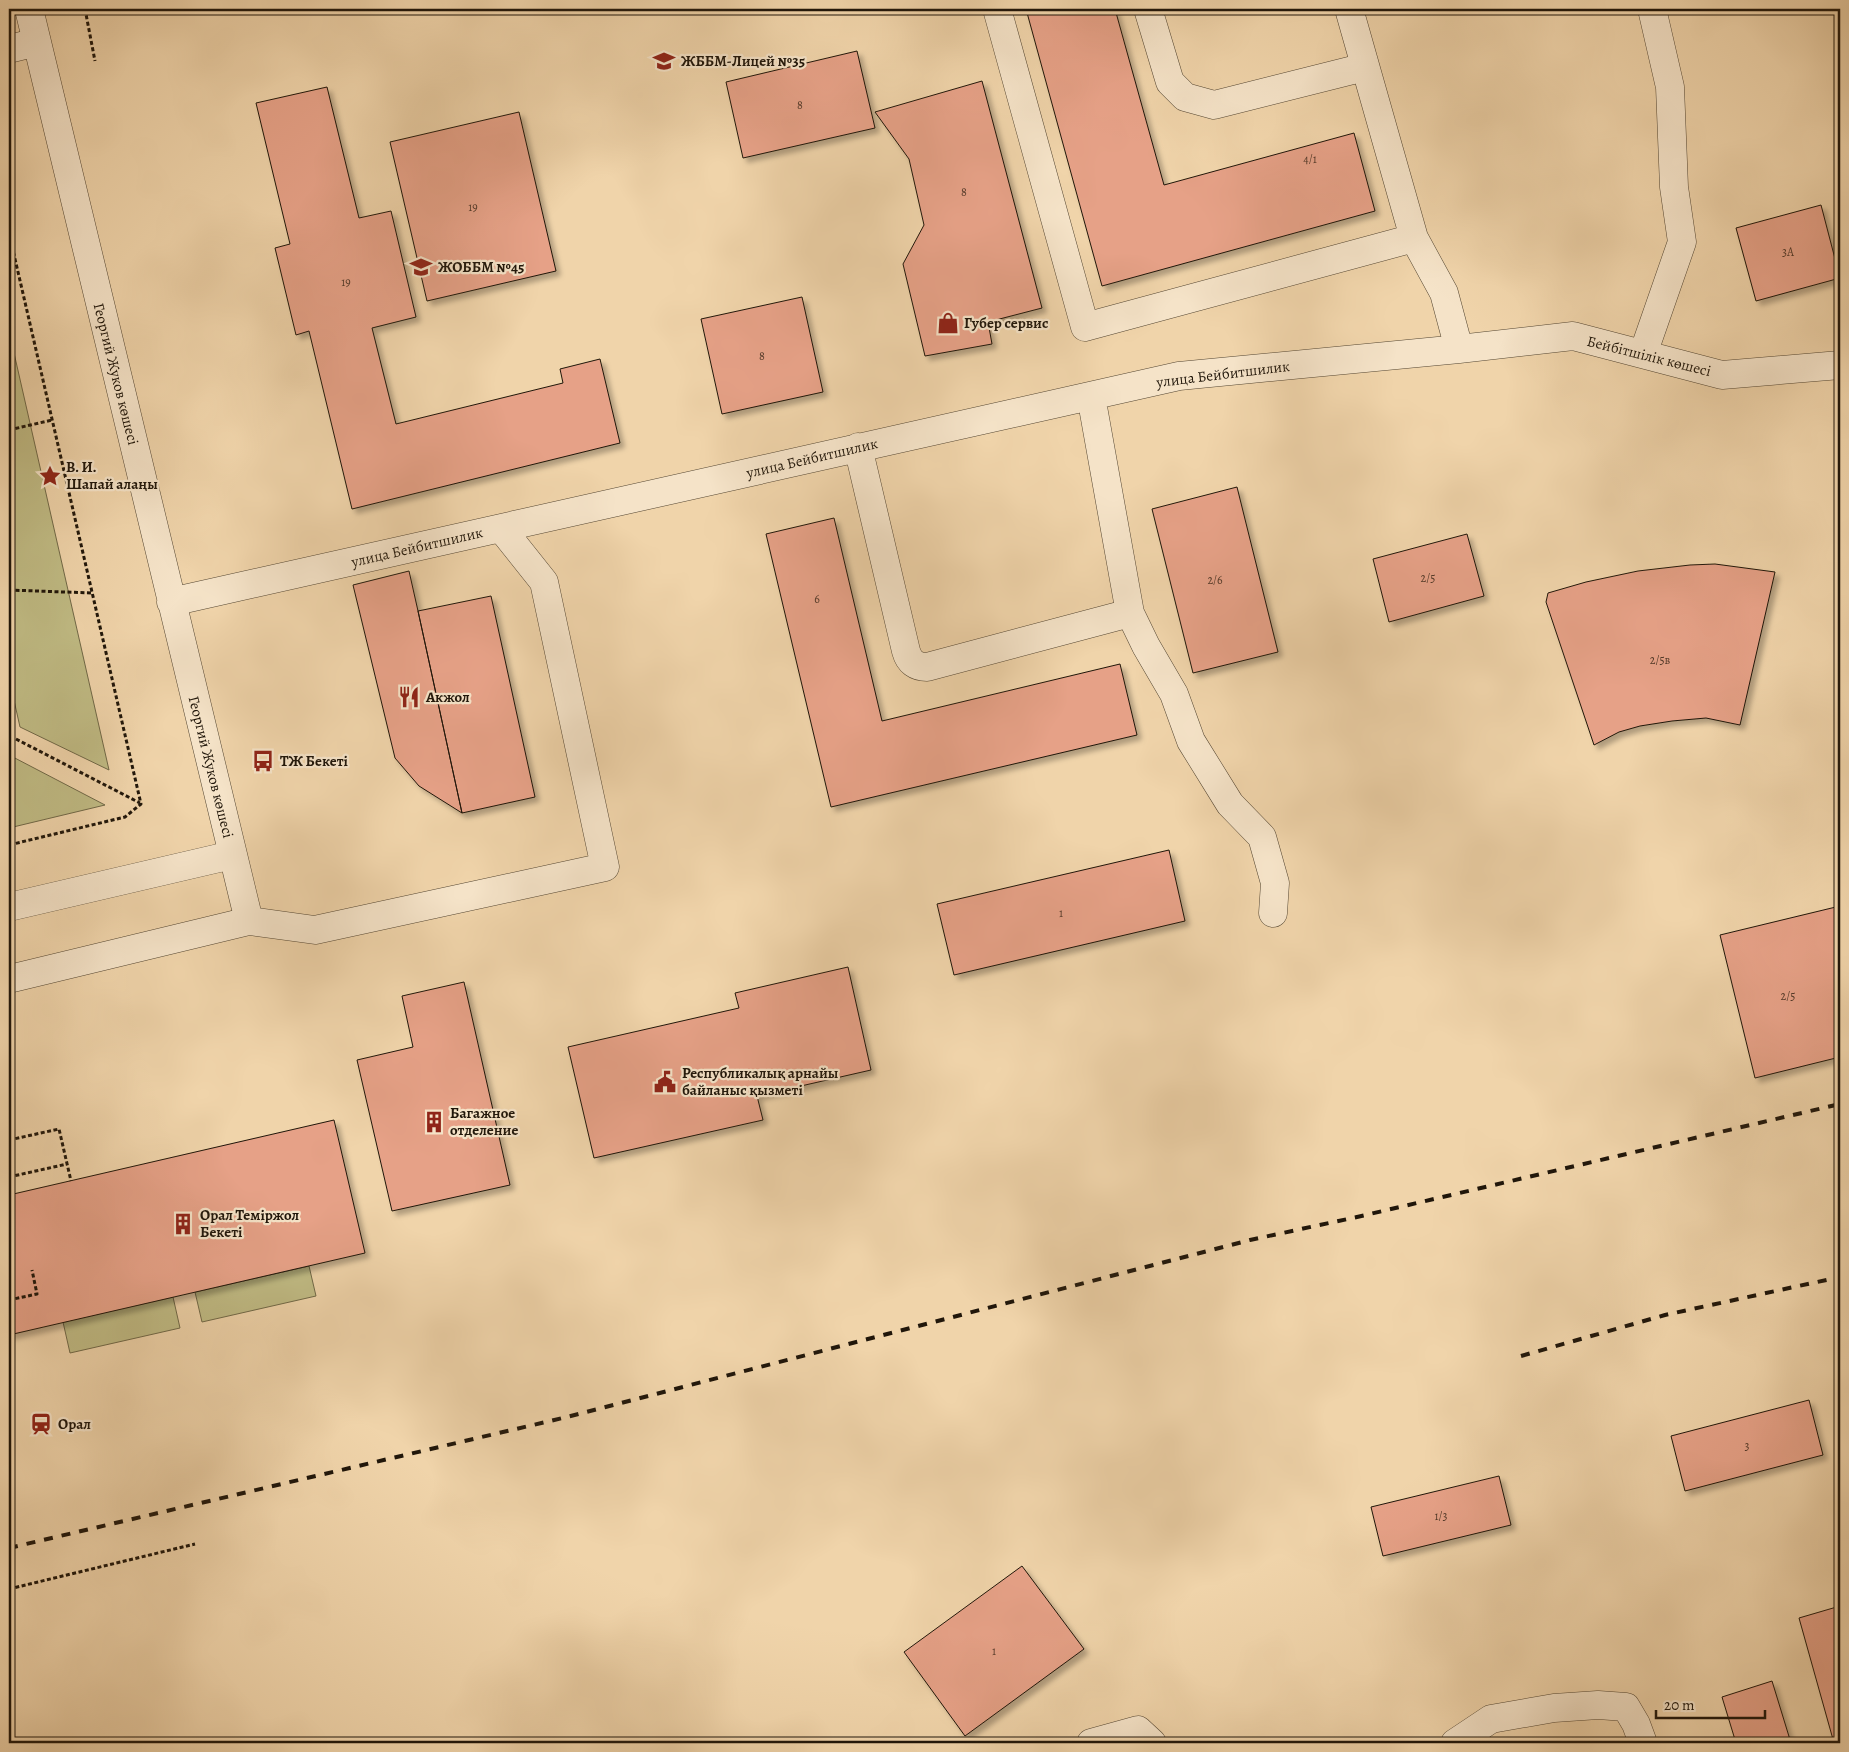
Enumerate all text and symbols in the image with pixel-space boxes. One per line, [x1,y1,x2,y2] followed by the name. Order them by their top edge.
[651,48,677,74] school or university icon: ЖББМ-Лицей №35
[681,51,805,71] place label: ЖББМ-Лицей №35
[797,97,803,113] house number: 8
[1303,151,1317,167] house number: 4/1
[961,184,967,200] house number: 8
[468,199,478,215] house number: 19
[1782,244,1795,260] house number: 3А
[408,254,434,280] school or university icon: ЖОББМ №45
[438,257,524,277] place label: ЖОББМ №45
[341,274,351,290] house number: 19
[89,301,143,447] street label: Георгий Жуков көшесі
[935,310,961,336] shop icon: Губер сервис
[964,313,1048,333] place label: Губер сервис
[1585,331,1713,381] street label: Бейбітшілік көшесі
[759,348,765,364] house number: 8
[1154,356,1291,392] street label: улица Бейбитшилик
[743,433,880,483] street label: улица Бейбитшилик
[66,457,158,494] place label: В. И. Шапай алаңы
[37,463,63,489] place icon: В. И. Шапай алаңы
[348,522,485,572] street label: улица Бейбитшилик
[1421,570,1435,586] house number: 2/5
[1207,572,1223,588] house number: 2/6
[814,591,820,607] house number: 6
[1650,652,1671,668] house number: 2/5в
[396,684,422,710] restaurant icon: Акжол
[425,687,470,707] place label: Акжол
[184,694,238,840] street label: Георгий Жуков көшесі
[250,748,276,774] bus stop icon: ТЖ Бекеті
[280,751,349,771] place label: ТЖ Бекеті
[1059,905,1063,921] house number: 1
[1781,988,1795,1004] house number: 2/5
[682,1063,838,1100] place label: Республикалық арнайы байланыс қызметі
[652,1069,678,1095] public building icon: Республикалық арнайы байланыс қызметі
[450,1103,519,1140] place label: Багажное отделение
[421,1109,447,1135] building icon: Багажное отделение
[200,1205,300,1242] place label: Орал Теміржол Бекеті
[170,1211,196,1237] building icon: Орал Теміржол Бекеті
[28,1411,54,1437] station icon: Орал
[58,1414,91,1434] place label: Орал
[1745,1438,1750,1454] house number: 3
[1434,1508,1448,1524] house number: 1/3
[992,1643,996,1659] house number: 1
[1656,1687,1765,1719] scale bar
[1664,1695,1695,1715] text: 20 m

